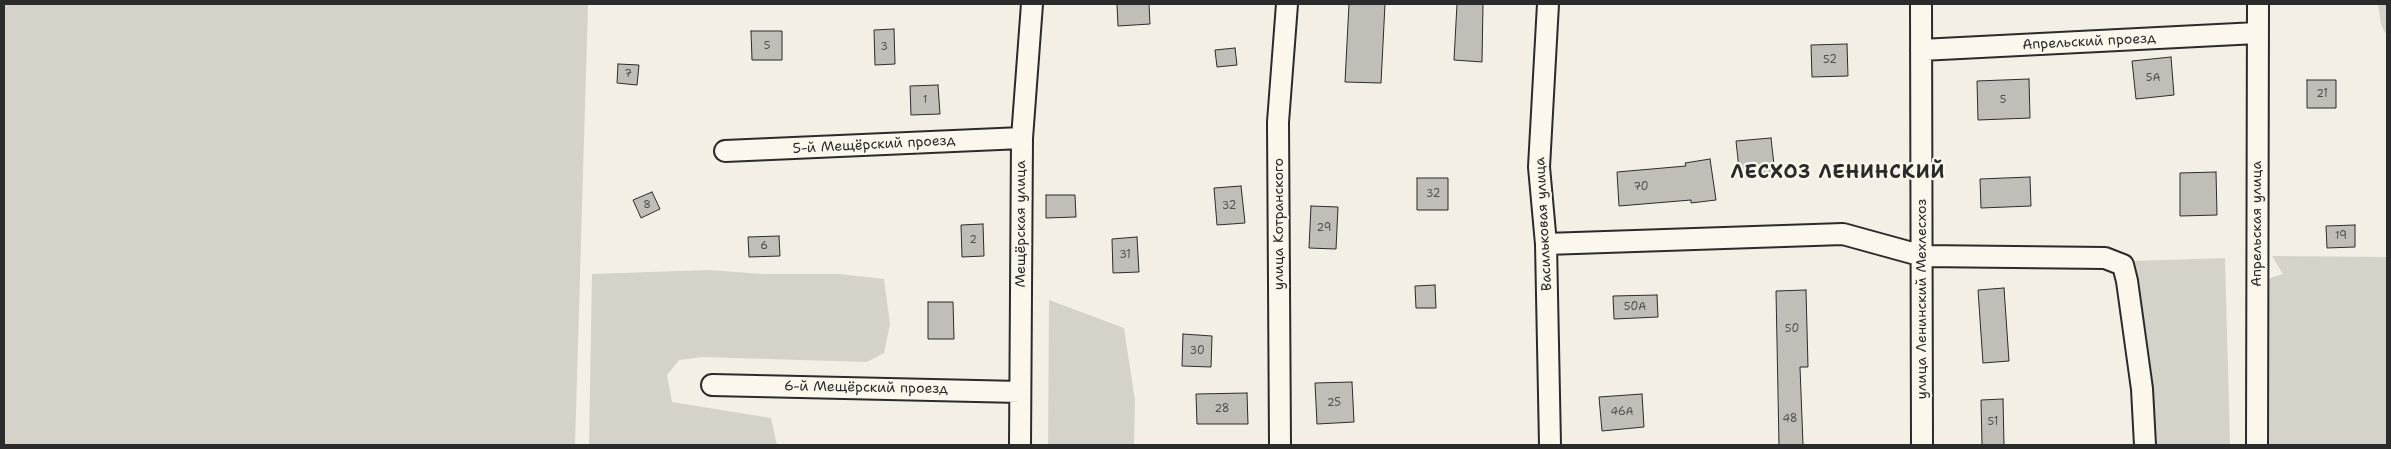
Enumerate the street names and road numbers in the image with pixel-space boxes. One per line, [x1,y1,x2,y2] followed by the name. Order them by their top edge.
[2022,30,2156,54] street label: Апрельский проезд
[792,132,956,158] street label: 5-й Мещёрский проезд
[1532,157,1556,291] street label: Васильковая улица
[1271,158,1287,290] street label: улица Котранского
[1013,160,1029,288] street label: Мещёрская улица
[2249,161,2265,287] street label: Апрельская улица
[1914,199,1930,399] street label: улица Ленинский Мехлесхоз
[784,378,948,398] street label: 6-й Мещёрский проезд

